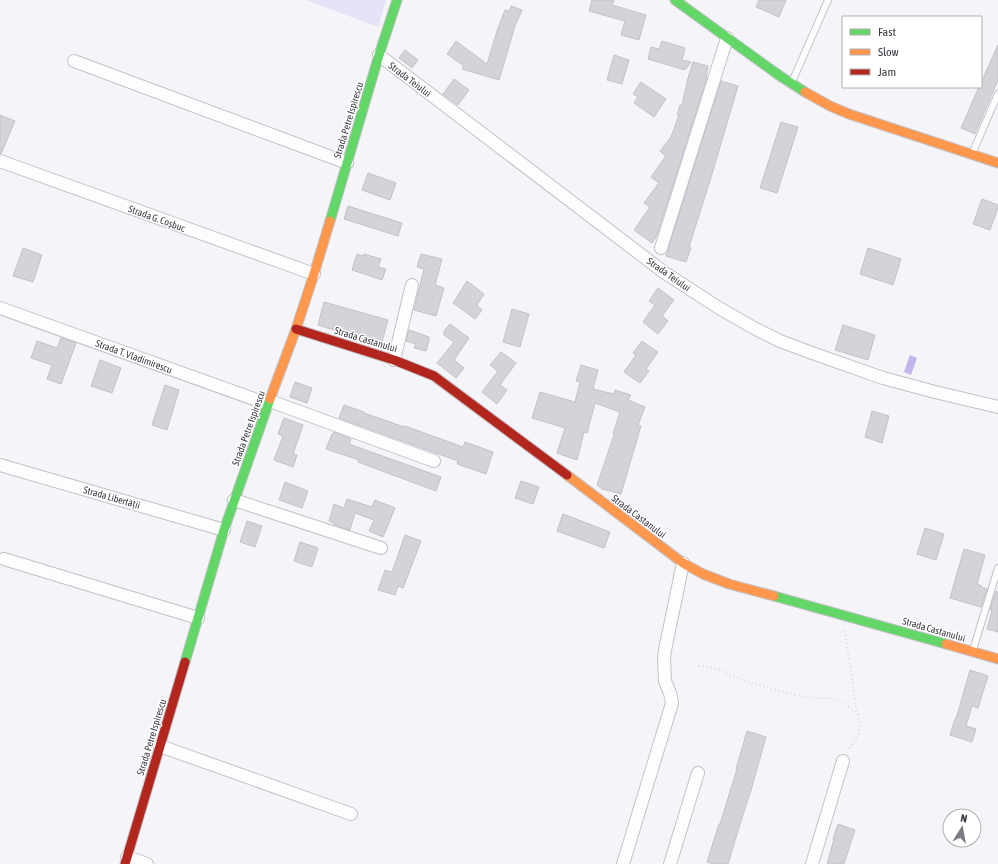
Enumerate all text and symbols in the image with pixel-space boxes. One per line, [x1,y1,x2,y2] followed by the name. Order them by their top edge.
[842,16,982,88] legend
[878,25,896,39] text: Fast
[878,45,899,59] text: Slow
[386,60,433,99] street label: Strada Teiului
[878,65,896,79] text: Jam
[332,81,365,160] street label: Strada Petre Ispirescu
[127,203,187,234] street label: Strada G. Coșbuc
[645,255,693,293] street label: Strada Teiului
[333,325,399,354] street label: Strada Castanului
[94,338,174,375] street label: Strada T. Vladimirescu
[230,389,267,467] street label: Strada Petre Ispirescu
[82,484,142,511] street label: Strada Libertății
[609,492,668,540] street label: Strada Castanului
[901,615,967,644] street label: Strada Castanului
[135,698,168,777] street label: Strada Petre Ispirescu
[942,808,982,848] north arrow
[960,812,968,825] text: N

